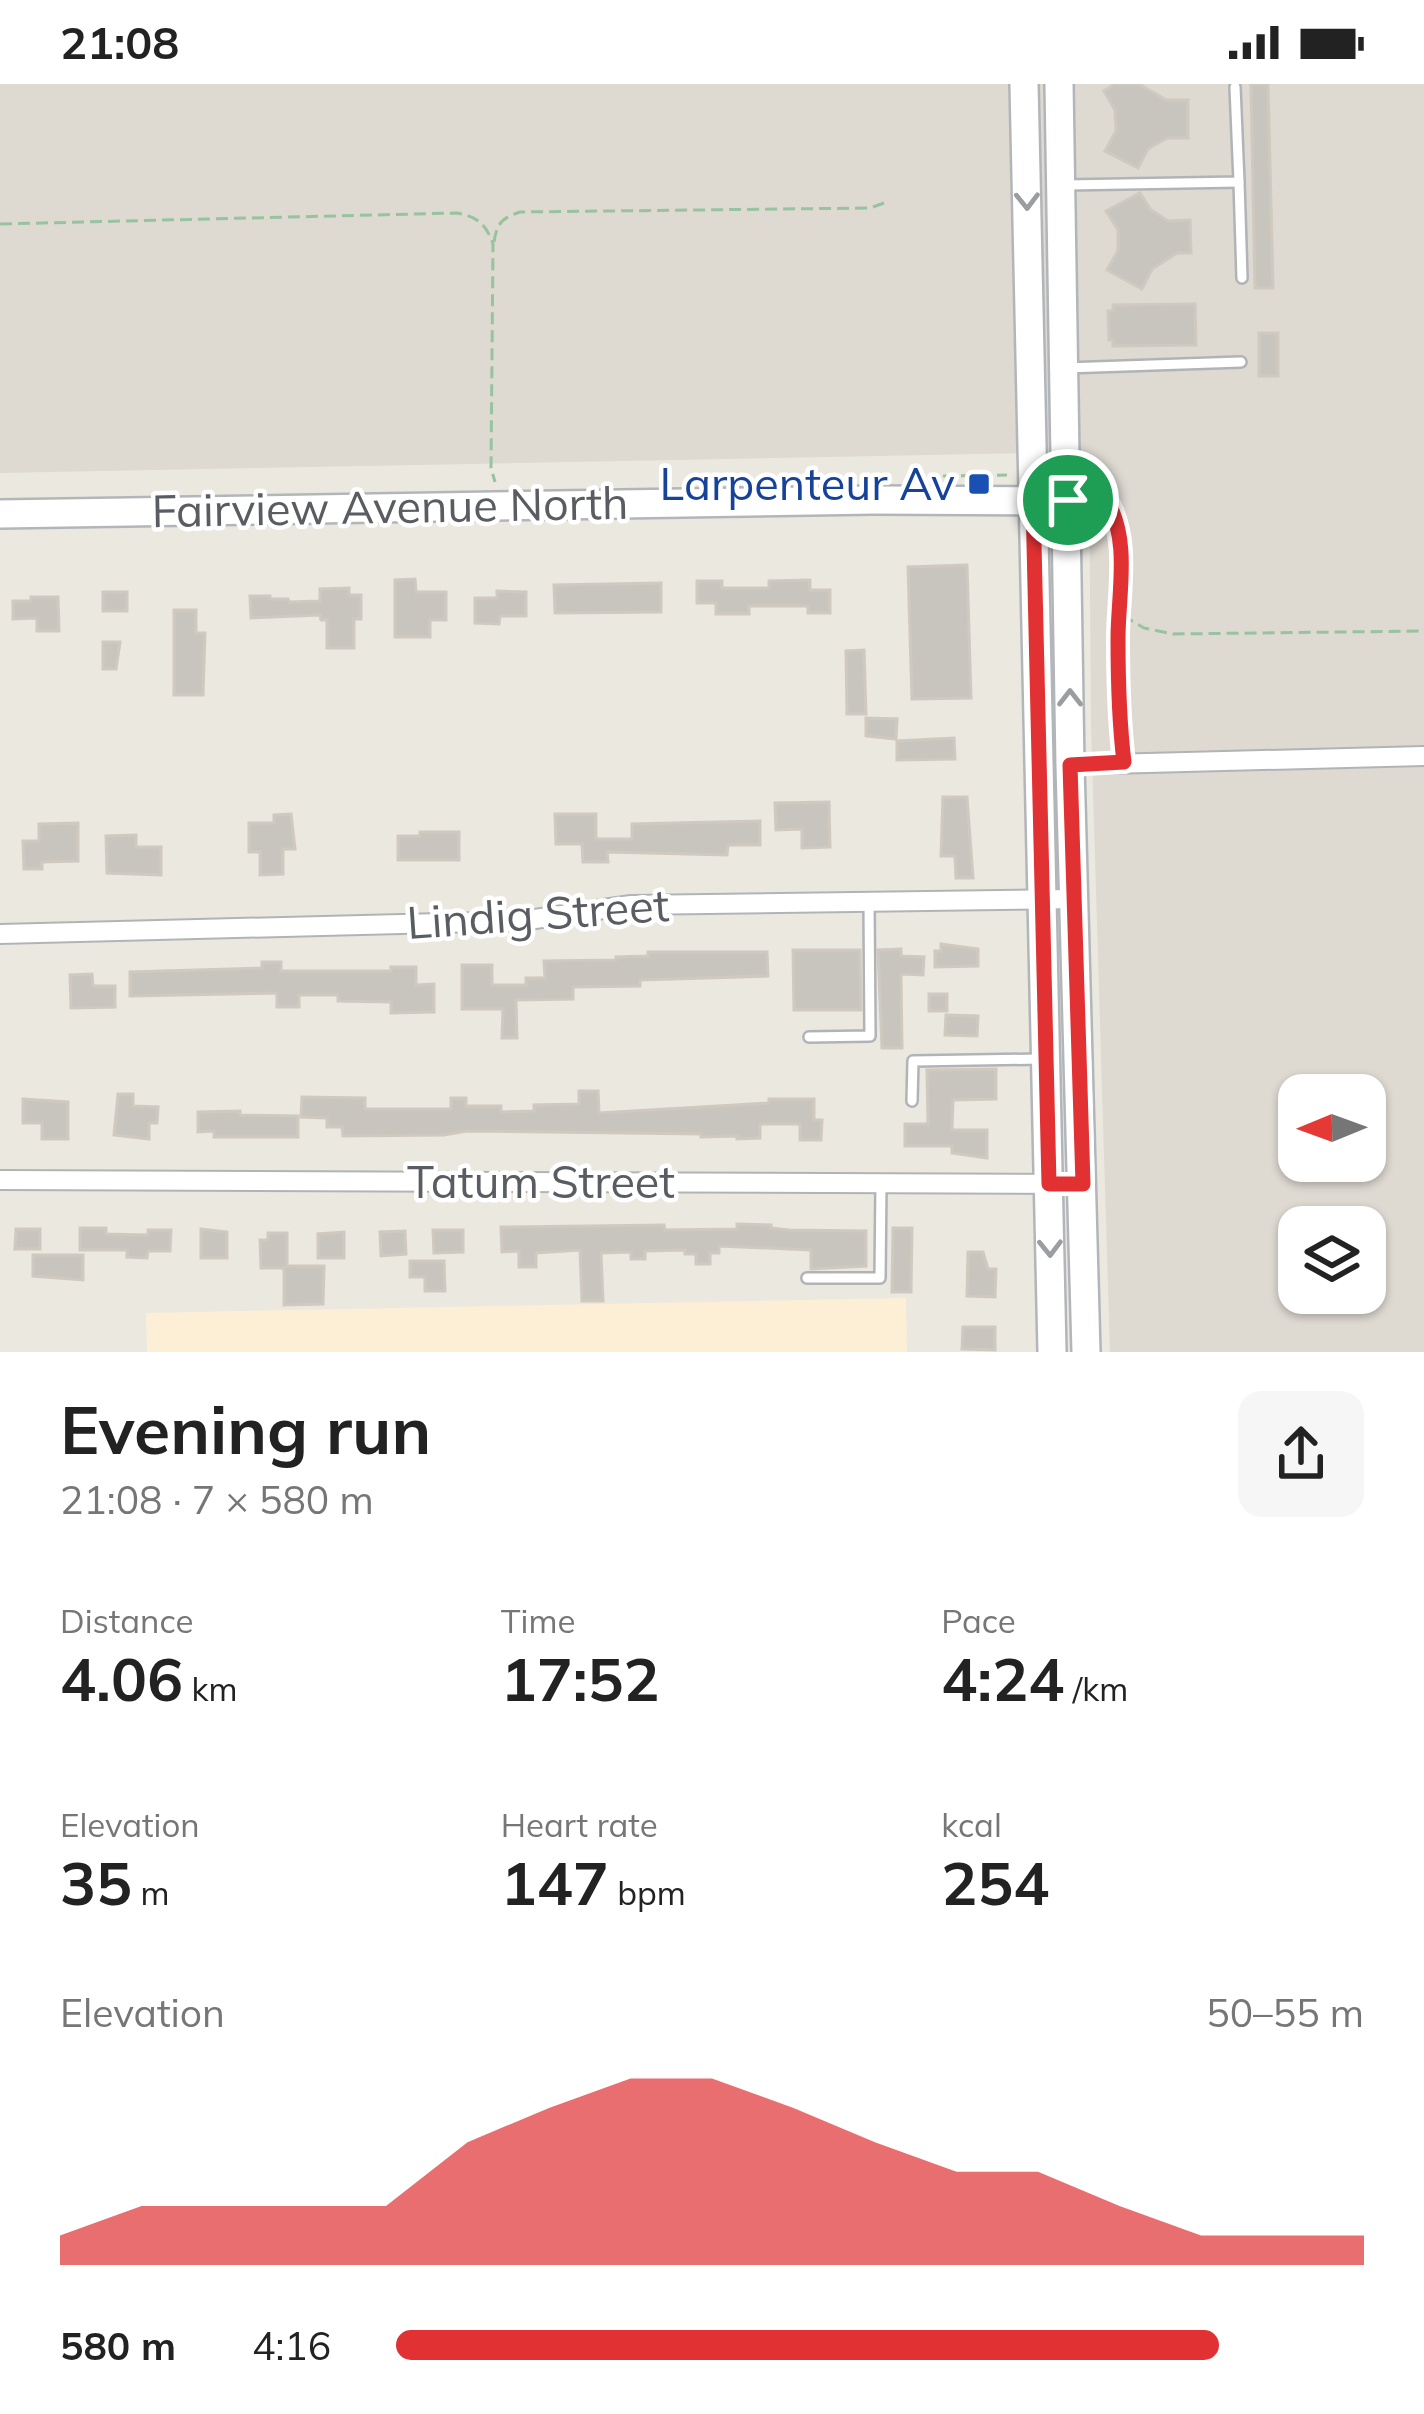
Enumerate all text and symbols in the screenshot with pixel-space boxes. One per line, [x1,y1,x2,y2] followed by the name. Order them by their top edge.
[60,14,179,70] text: 21:08
[1013,192,1039,211] one-way arrow
[1017,449,1119,551] pin
[659,455,955,511] place label: Larpenteur Av
[1035,467,1101,533] icon: arrive
[966,471,992,497] marker: Larpenteur Av
[151,474,629,538] street label: Fairview Avenue North
[1057,688,1083,707] one-way arrow
[405,876,671,950] street label: Lindig Street
[1278,1074,1386,1182] north arrow
[1278,1074,1386,1314] map controls
[407,1153,675,1209] street label: Tatum Street
[1278,1206,1386,1314] button: layers
[1037,1240,1063,1258] one-way arrow
[60,1388,431,1471] text: Evening run
[1238,1391,1364,1517] button: share
[60,1475,374,1524] text: 21:08 · 7 × 580 m
[60,1600,193,1641] text: Distance
[501,1600,575,1641] text: Time
[941,1600,1016,1641] text: Pace
[60,1641,183,1716] text: 4.06
[501,1641,660,1716] text: 17:52
[941,1641,1064,1716] text: 4:24
[183,1668,237,1709] text: km
[1064,1668,1128,1709] text: /km
[60,1804,200,1845] text: Elevation
[501,1804,658,1845] text: Heart rate
[941,1804,1002,1845] text: kcal
[60,1845,132,1920] text: 35
[501,1845,609,1920] text: 147
[941,1845,1049,1920] text: 254
[132,1872,170,1913] text: m
[609,1872,686,1913] text: bpm
[60,1988,225,2037] text: Elevation
[1206,1988,1364,2037] text: 50–55 m
[60,2321,176,2370] text: 580 m
[252,2321,331,2370] text: 4:16

